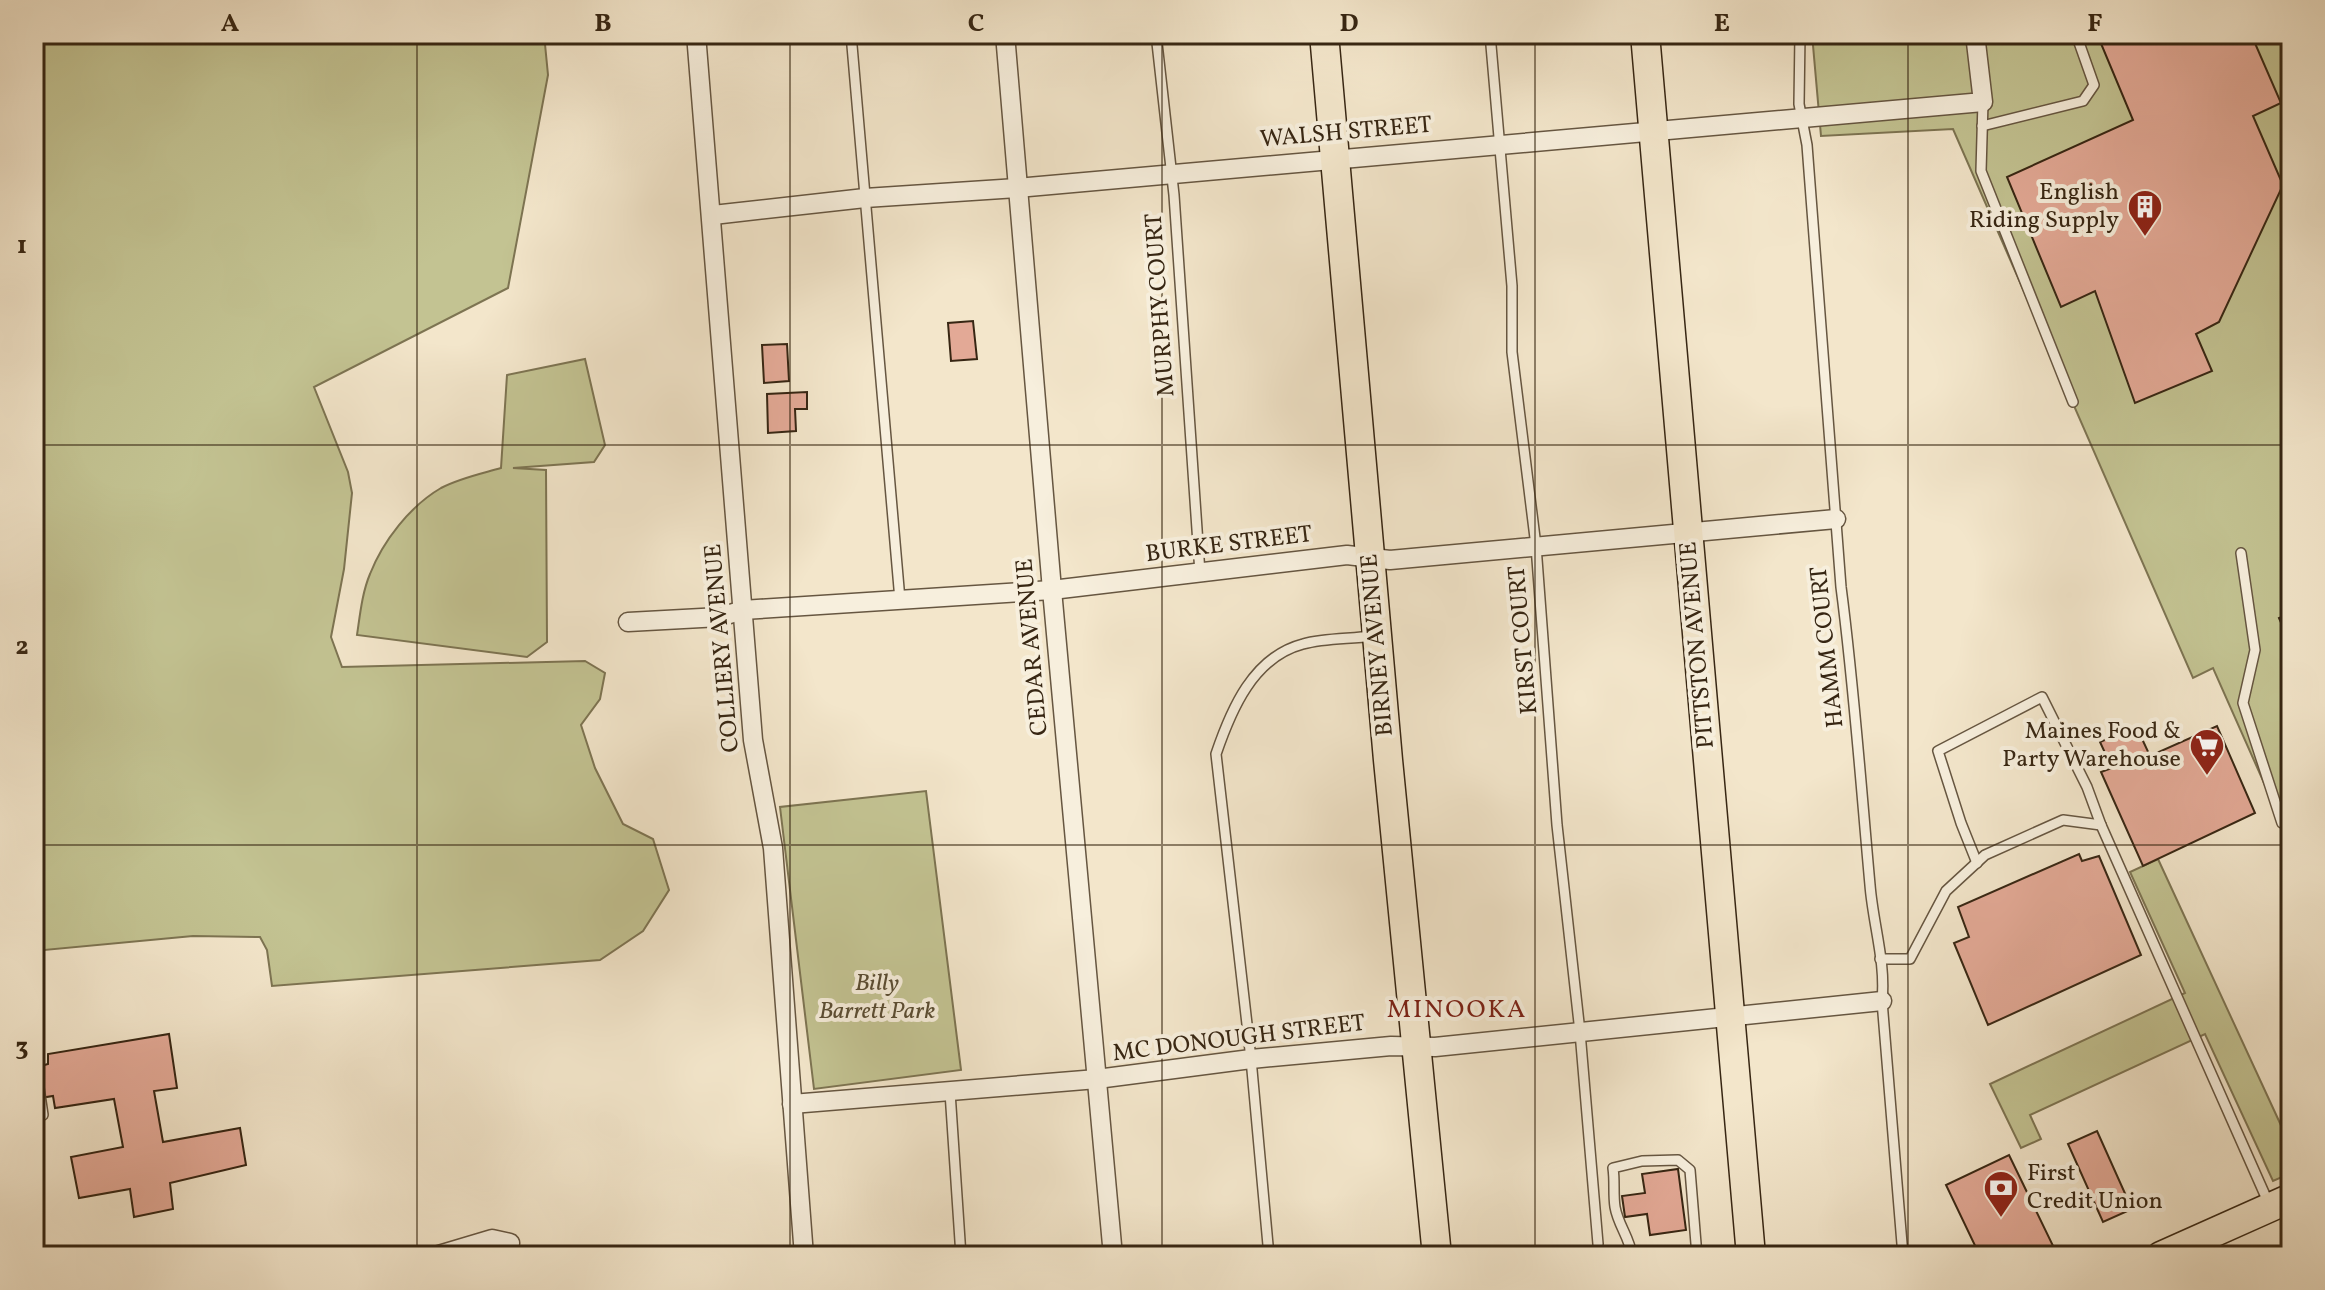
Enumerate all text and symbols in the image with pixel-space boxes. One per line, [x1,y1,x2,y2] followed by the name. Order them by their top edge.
[221,6,240,42] text: A
[594,6,612,42] text: B
[968,6,984,42] text: C
[1339,6,1359,42] text: D
[1714,6,1730,42] text: E
[2087,6,2103,42] text: F
[1259,109,1433,157] street label: WALSH STREET
[1969,176,2119,238] place label: English Riding Supply
[2126,188,2164,238] building icon: English Riding Supply
[1138,212,1184,398] street label: MURPHY COURT
[17,228,27,264] text: 1
[1144,518,1314,572] street label: BURKE STREET
[1672,540,1724,750] street label: PITTSTON AVENUE
[697,542,749,754] street label: COLLIERY AVENUE
[1353,552,1403,738] street label: BIRNEY AVENUE
[1008,557,1058,737] street label: CEDAR AVENUE
[1501,564,1547,716] street label: KIRST COURT
[1803,565,1853,729] street label: HAMM COURT
[15,629,29,665] text: 2
[2002,715,2181,777] place label: Maines Food & Party Warehouse
[2188,727,2226,777] supermarket icon: Maines Food & Party Warehouse
[819,967,935,1029] park label: Billy Barrett Park
[1387,992,1527,1028] district label: MINOOKA
[1111,1007,1367,1071] street label: MC DONOUGH STREET
[15,1030,29,1066] text: 3
[2027,1157,2163,1219] place label: First Credit Union
[1982,1169,2020,1219] bank icon: First Credit Union

